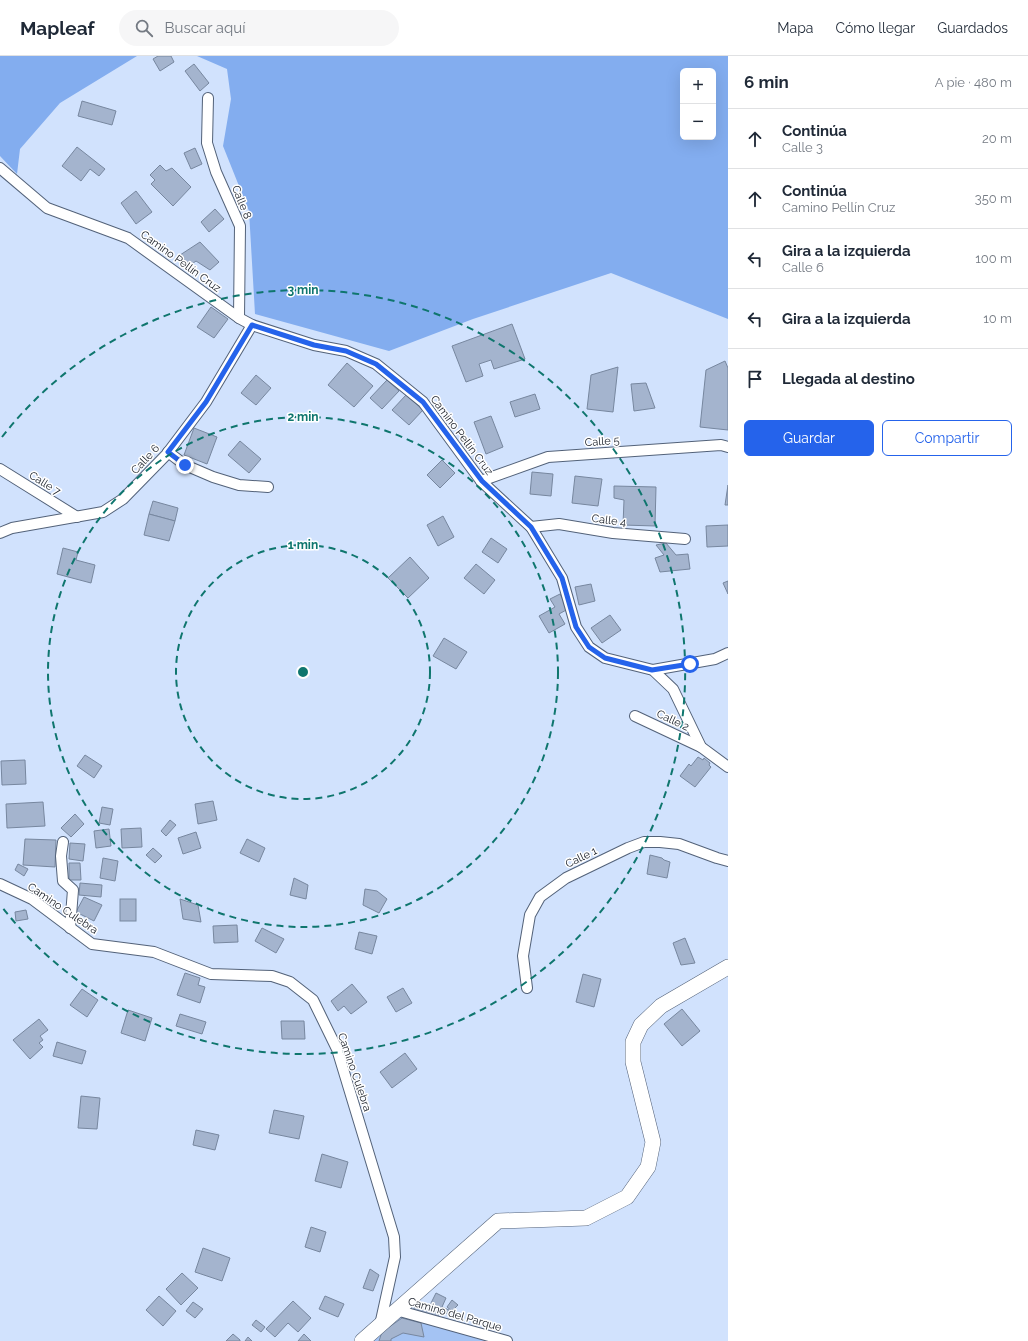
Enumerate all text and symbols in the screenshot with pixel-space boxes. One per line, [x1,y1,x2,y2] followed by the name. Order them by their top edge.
[119,10,399,46] search box
[20,17,95,39] text: Mapleaf
[133,17,155,39] icon: search
[165,19,245,37] text: Buscar aquí
[777,20,813,36] text: Mapa
[835,20,915,36] text: Cómo llegar
[937,20,1008,36] text: Guardados
[680,68,716,140] map controls
[680,68,716,104] button: +
[744,72,789,92] text: 6 min
[935,75,1012,90] text: A pie · 480 m
[680,104,716,140] button: −
[782,122,847,140] text: Continúa
[744,128,766,150] icon: ahead
[982,131,1012,146] text: 20 m
[782,140,823,155] text: Calle 3
[782,182,847,200] text: Continúa
[229,183,254,221] street label: Calle 8
[744,188,766,210] icon: ahead
[975,191,1012,206] text: 350 m
[782,200,895,215] text: Camino Pellín Cruz
[138,228,224,295] street label: Camino Pellín Cruz
[782,242,911,260] text: Gira a la izquierda
[744,248,766,270] icon: left
[975,251,1012,266] text: 100 m
[782,260,824,275] text: Calle 6
[287,283,319,297] text: 3 min
[744,308,766,330] icon: left
[782,310,911,328] text: Gira a la izquierda
[983,311,1012,326] text: 10 m
[744,368,766,390] icon: arrive
[782,370,915,388] text: Llegada al destino
[428,393,496,478] street label: Camino Pellín Cruz
[287,410,319,424] text: 2 min
[744,420,874,456] button: Guardar
[882,420,1012,456] button: Compartir
[584,434,620,449] street label: Calle 5
[129,442,162,477] street label: Calle 6
[176,456,194,474] route end
[27,469,63,498] street label: Calle 7
[591,512,627,529] street label: Calle 4
[288,538,318,552] text: 1 min
[681,655,699,673] route start
[296,665,310,679] centre of rings
[654,707,691,734] street label: Calle 2
[563,844,599,871] street label: Calle 1
[25,880,100,937] street label: Camino Culebra
[335,1031,374,1113] street label: Camino Culebra
[407,1295,504,1334] street label: Camino del Parque

